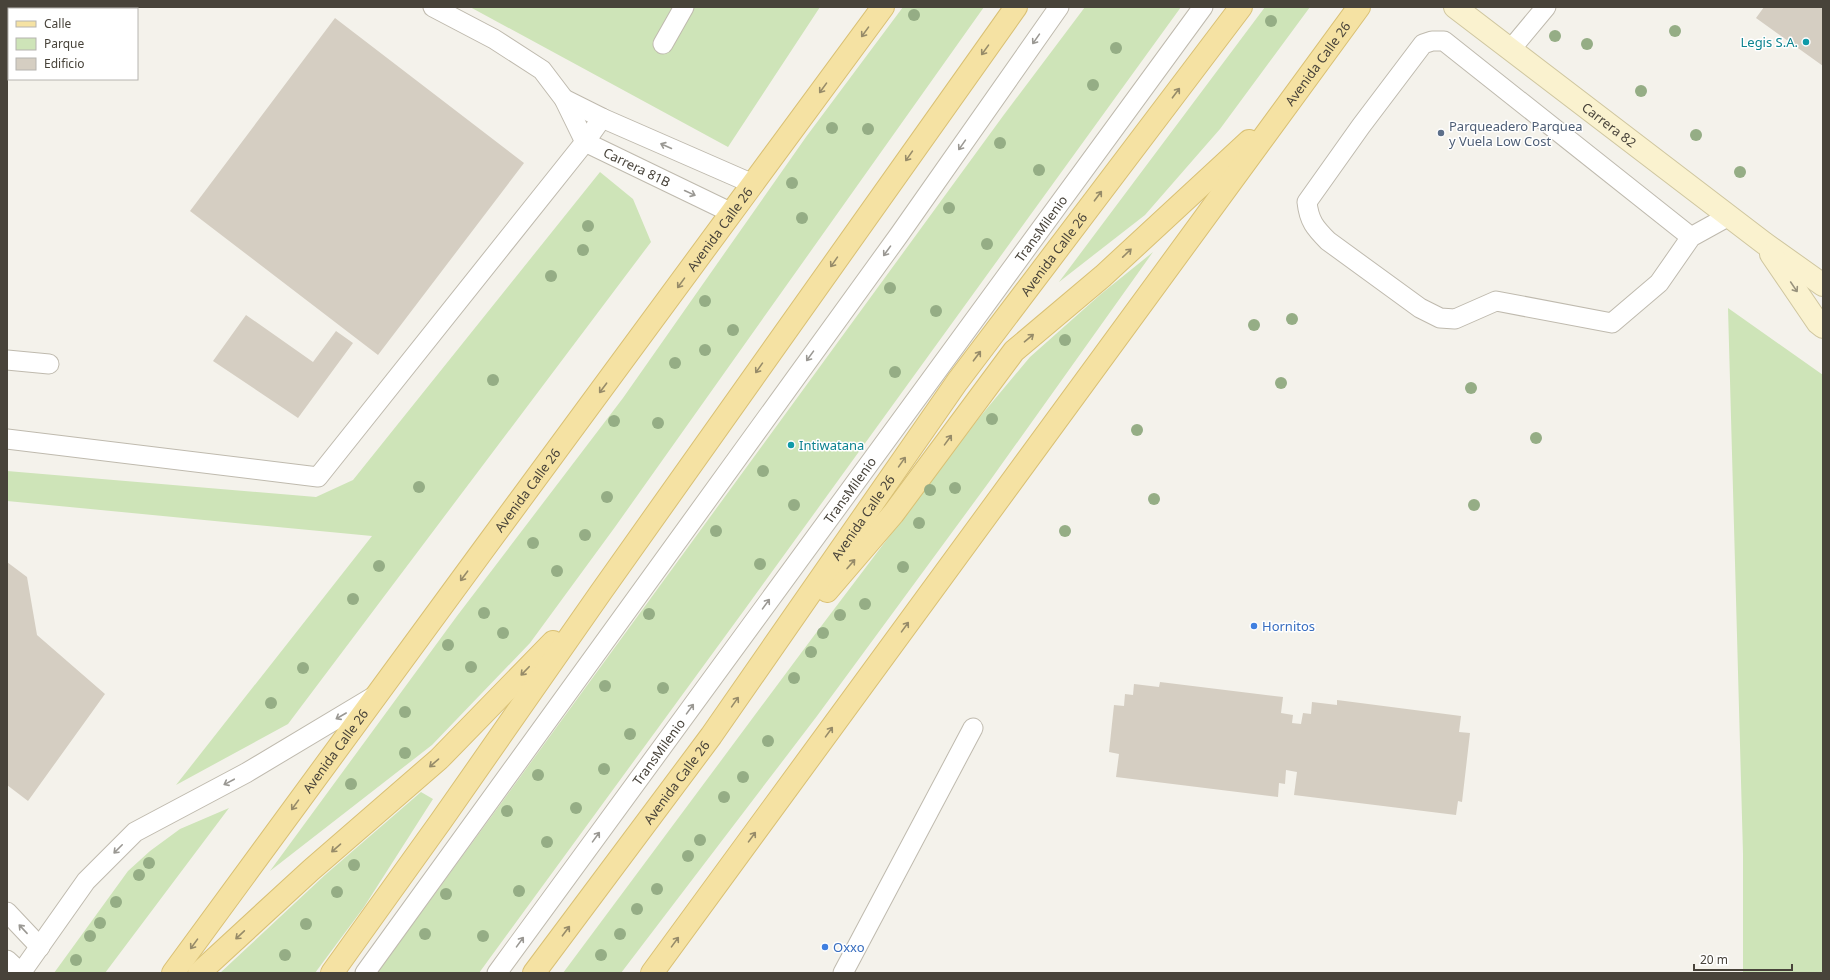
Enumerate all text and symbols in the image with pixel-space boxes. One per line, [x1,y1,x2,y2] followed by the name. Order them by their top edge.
[8,8,138,80] legend
[44,15,72,32] text: Calle
[1281,18,1354,109] street label: Avenida Calle 26
[860,26,869,37] one-way arrow
[1032,33,1040,44] one-way arrow
[1740,33,1798,51] place label: Legis S.A.
[44,35,85,52] text: Parque
[1801,37,1811,47] marker: Legis S.A.
[980,44,989,55] one-way arrow
[44,55,85,72] text: Edificio
[819,82,828,93] one-way arrow
[1172,87,1180,98] one-way arrow
[1578,98,1640,151] street label: Carrera 82
[1449,117,1583,150] place label: Parqueadero Parquea y Vuela Low Cost
[1436,128,1446,138] marker: Parqueadero Parquea y Vuela Low Cost
[958,139,966,150] one-way arrow
[661,142,673,149] one-way arrow
[600,143,674,191] street label: Carrera 81B
[905,150,913,161] one-way arrow
[683,184,757,275] street label: Avenida Calle 26
[684,190,696,197] one-way arrow
[1093,191,1102,202] one-way arrow
[1011,192,1072,266] street label: TransMilenio
[1016,209,1091,300] street label: Avenida Calle 26
[882,246,891,257] one-way arrow
[1122,248,1132,258] one-way arrow
[830,256,838,267] one-way arrow
[677,278,685,289] one-way arrow
[1790,281,1798,292] one-way arrow
[1024,334,1034,343] one-way arrow
[806,351,814,362] one-way arrow
[973,351,981,362] one-way arrow
[755,363,763,374] one-way arrow
[599,382,608,393] one-way arrow
[944,434,952,445] one-way arrow
[799,436,864,454] place label: Intiwatana
[786,440,796,450] marker: Intiwatana
[490,444,564,536] street label: Avenida Calle 26
[819,453,880,527] street label: TransMilenio
[898,457,906,468] one-way arrow
[827,471,899,564] street label: Avenida Calle 26
[846,558,855,569] one-way arrow
[460,571,468,582] one-way arrow
[762,599,770,610] one-way arrow
[1262,617,1315,635] place label: Hornitos
[901,621,910,632] one-way arrow
[1249,621,1259,631] marker: Hornitos
[521,666,530,676] one-way arrow
[731,697,739,708] one-way arrow
[685,704,694,715] one-way arrow
[298,705,372,797] street label: Avenida Calle 26
[335,713,347,721] one-way arrow
[628,715,689,789] street label: TransMilenio
[825,726,833,737] one-way arrow
[639,737,714,828] street label: Avenida Calle 26
[429,759,440,768] one-way arrow
[223,779,235,786] one-way arrow
[291,800,300,811] one-way arrow
[592,831,600,842] one-way arrow
[748,831,756,842] one-way arrow
[113,844,123,854] one-way arrow
[331,844,341,853] one-way arrow
[19,924,28,935] one-way arrow
[561,925,570,936] one-way arrow
[234,931,245,940] one-way arrow
[515,936,524,947] one-way arrow
[671,936,679,947] one-way arrow
[833,938,865,956] place label: Oxxo
[190,939,198,950] one-way arrow
[820,942,830,952] marker: Oxxo
[1694,946,1792,972] scale bar
[1700,951,1728,968] text: 20 m

